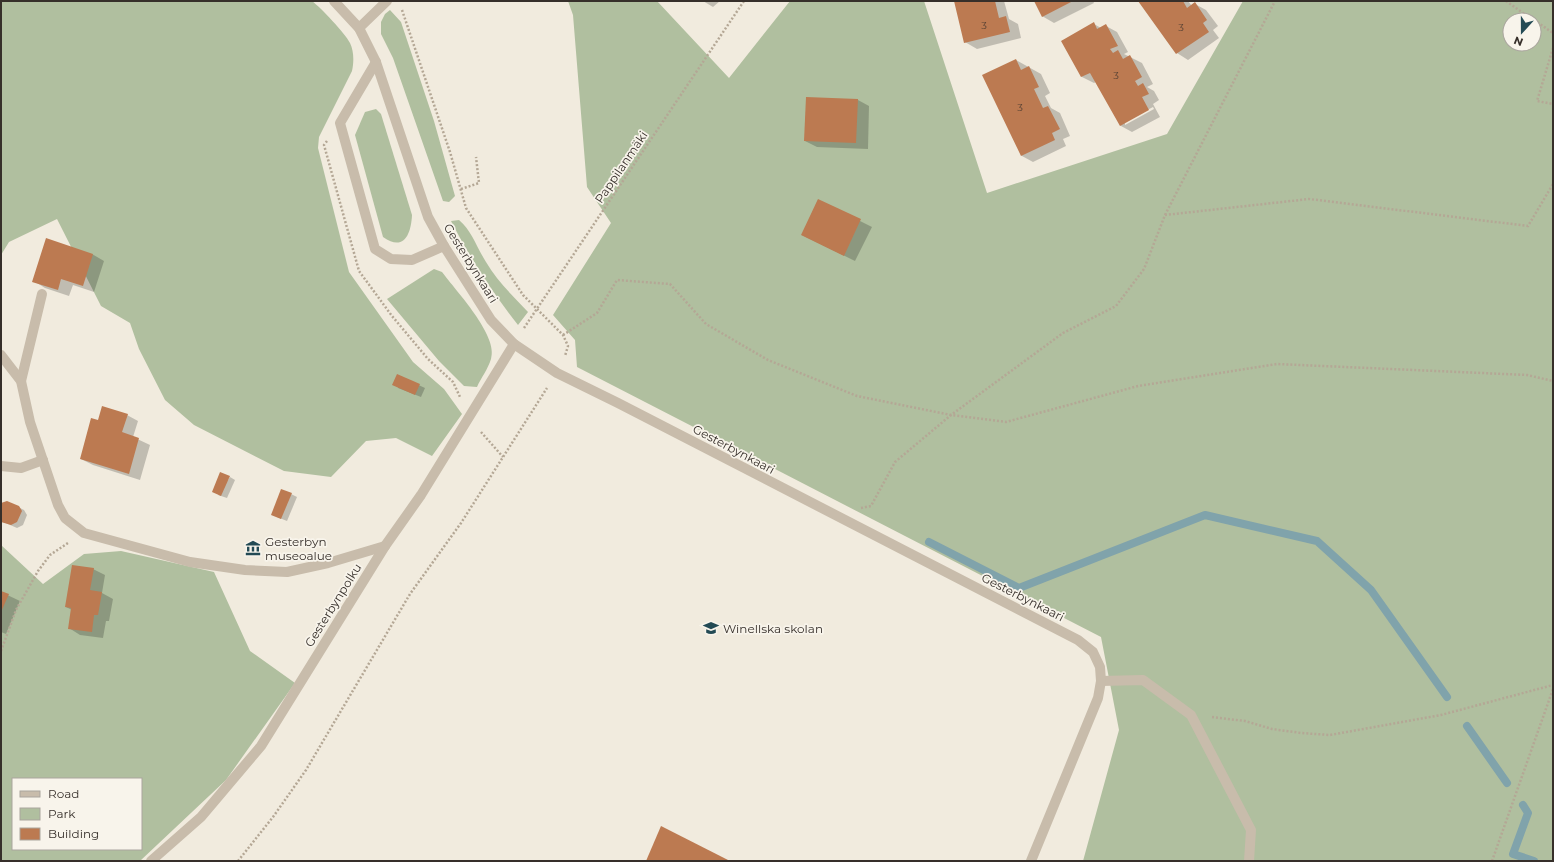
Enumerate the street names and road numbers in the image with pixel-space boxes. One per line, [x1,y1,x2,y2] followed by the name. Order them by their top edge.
[591,128,651,206] street label: Pappilanmäki
[441,221,501,305] street label: Gesterbynkaari
[690,421,778,477] street label: Gesterbynkaari
[301,560,365,650] street label: Gesterbynpolku
[979,570,1067,624] street label: Gesterbynkaari

